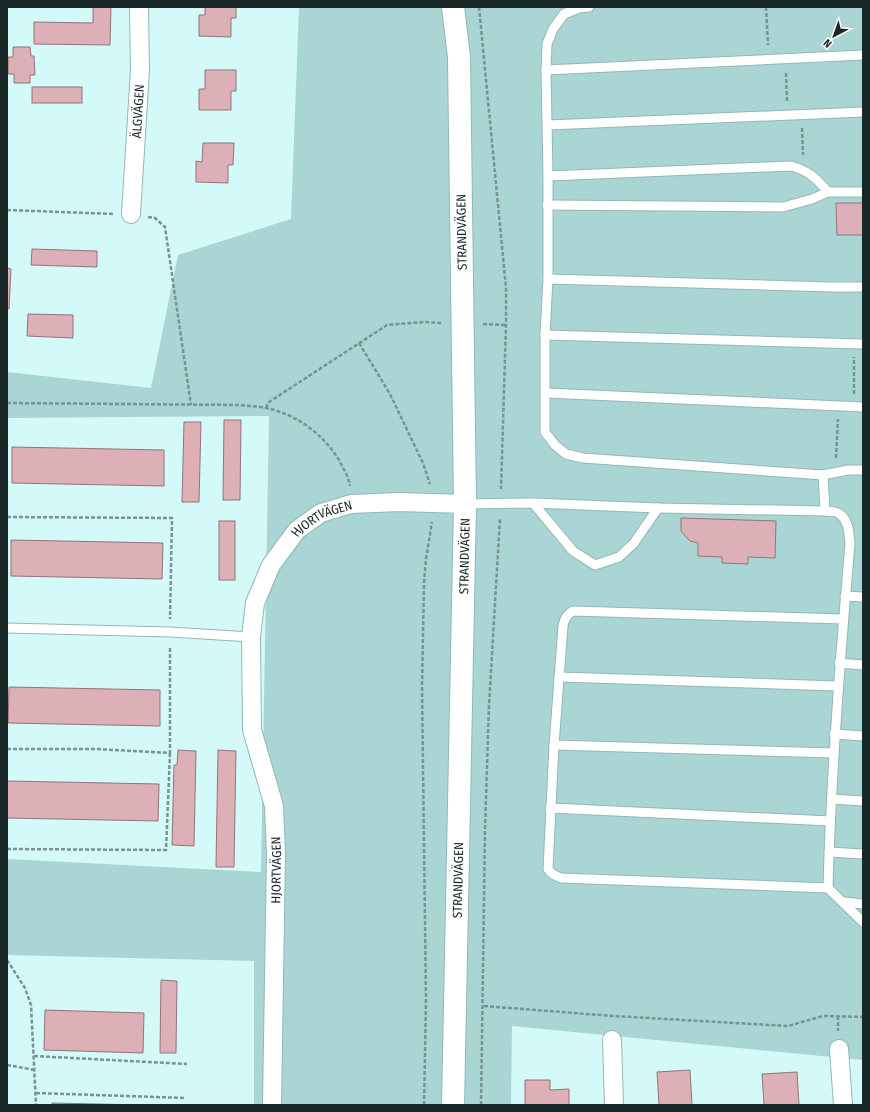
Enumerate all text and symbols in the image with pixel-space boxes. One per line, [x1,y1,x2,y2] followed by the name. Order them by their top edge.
[814,16,854,56] north arrow
[821,36,835,50] text: N
[129,84,147,139] street label: ÄLGVÄGEN
[453,194,470,270] street label: STRANDVÄGEN
[288,497,354,539] street label: HJORTVÄGEN
[456,518,473,594] street label: STRANDVÄGEN
[268,836,284,904] street label: HJORTVÄGEN
[450,842,466,918] street label: STRANDVÄGEN

